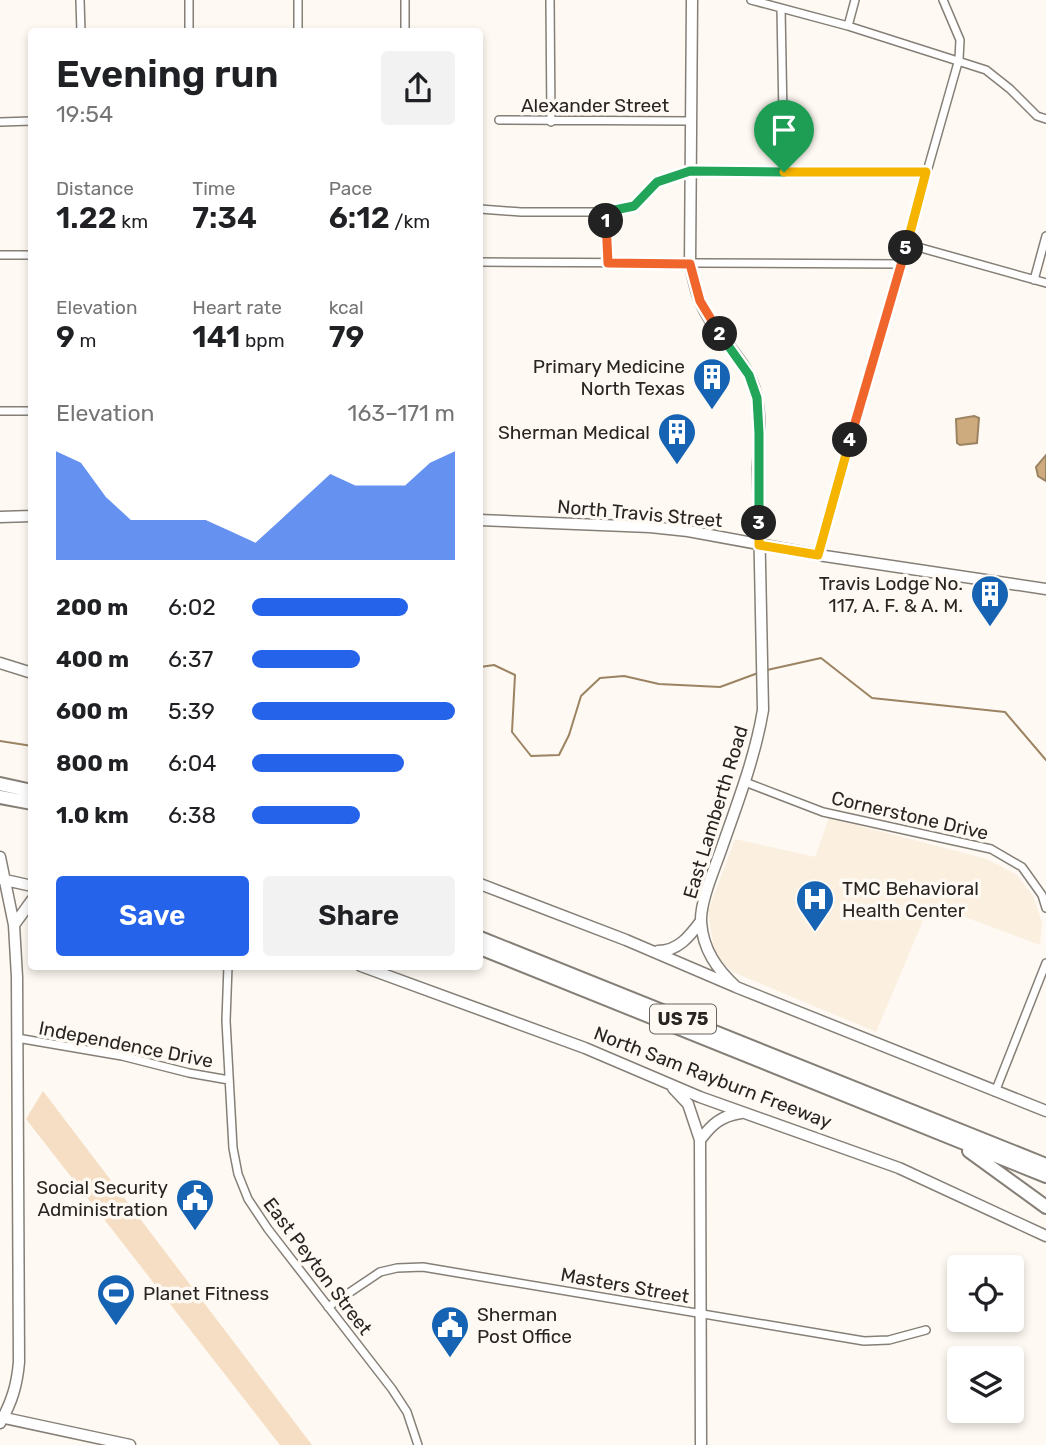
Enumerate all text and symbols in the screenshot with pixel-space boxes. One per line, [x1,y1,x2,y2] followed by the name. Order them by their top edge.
[56,51,279,97] text: Evening run
[381,51,455,125] button: share
[521,94,670,117] street label: Alexander Street
[56,100,113,128] text: 19:54
[754,100,814,172] pin
[765,111,803,149] icon: arrive
[56,177,134,200] text: Distance
[192,177,235,200] text: Time
[329,177,372,200] text: Pace
[56,200,117,236] text: 1.22
[192,200,257,236] text: 7:34
[329,200,390,236] text: 6:12
[588,204,624,238] pin: 1
[601,209,610,232] text: 1
[117,210,148,233] text: km
[390,210,430,233] text: /km
[888,230,923,266] pin: 5
[899,236,912,259] text: 5
[56,296,137,319] text: Elevation
[192,296,282,319] text: Heart rate
[329,296,364,319] text: kcal
[702,316,738,352] pin: 2
[56,319,75,355] text: 9
[192,319,240,355] text: 141
[329,319,364,355] text: 79
[713,322,726,345] text: 2
[75,329,96,352] text: m
[240,329,285,352] text: bpm
[533,355,685,400] place label: Primary Medicine North Texas
[691,356,733,411] building icon: Primary Medicine North Texas
[56,399,155,427] text: Elevation
[348,399,455,427] text: 163–171 m
[656,411,698,466] building icon: Sherman Medical
[498,421,650,444] place label: Sherman Medical
[832,422,868,458] pin: 4
[843,428,856,451] text: 4
[556,495,724,532] street label: North Travis Street
[742,505,776,540] pin: 3
[752,511,765,534] text: 3
[819,572,963,617] place label: Travis Lodge No. 117, A. F. & A. M.
[969,573,1011,628] building icon: Travis Lodge No. 117, A. F. & A. M.
[56,593,128,621] text: 200 m
[168,593,216,621] text: 6:02
[56,645,129,673] text: 400 m
[168,645,213,673] text: 6:37
[56,697,128,725] text: 600 m
[168,697,215,725] text: 5:39
[678,723,753,901] street label: East Lamberth Road
[56,749,129,777] text: 800 m
[168,749,217,777] text: 6:04
[829,786,991,845] street label: Cornerstone Drive
[56,801,129,829] text: 1.0 km
[168,801,216,829] text: 6:38
[56,876,249,956] button: Save
[263,876,455,956] button: Share
[842,877,979,922] place label: TMC Behavioral Health Center
[794,878,836,933] hospital icon: TMC Behavioral Health Center
[650,1004,716,1034] road number: US 75
[37,1016,215,1073] street label: Independence Drive
[591,1021,835,1133] street label: North Sam Rayburn Freeway
[36,1176,168,1221] place label: Social Security Administration
[174,1177,216,1232] public building icon: Social Security Administration
[258,1193,377,1340] street label: East Peyton Street
[947,1255,1024,1423] map controls
[947,1255,1024,1332] button: locate
[559,1263,691,1308] street label: Masters Street
[95,1272,137,1327] sports icon: Planet Fitness
[143,1282,269,1305] place label: Planet Fitness
[477,1303,572,1348] place label: Sherman Post Office
[429,1304,471,1359] public building icon: Sherman Post Office
[947,1346,1024,1423] button: layers

